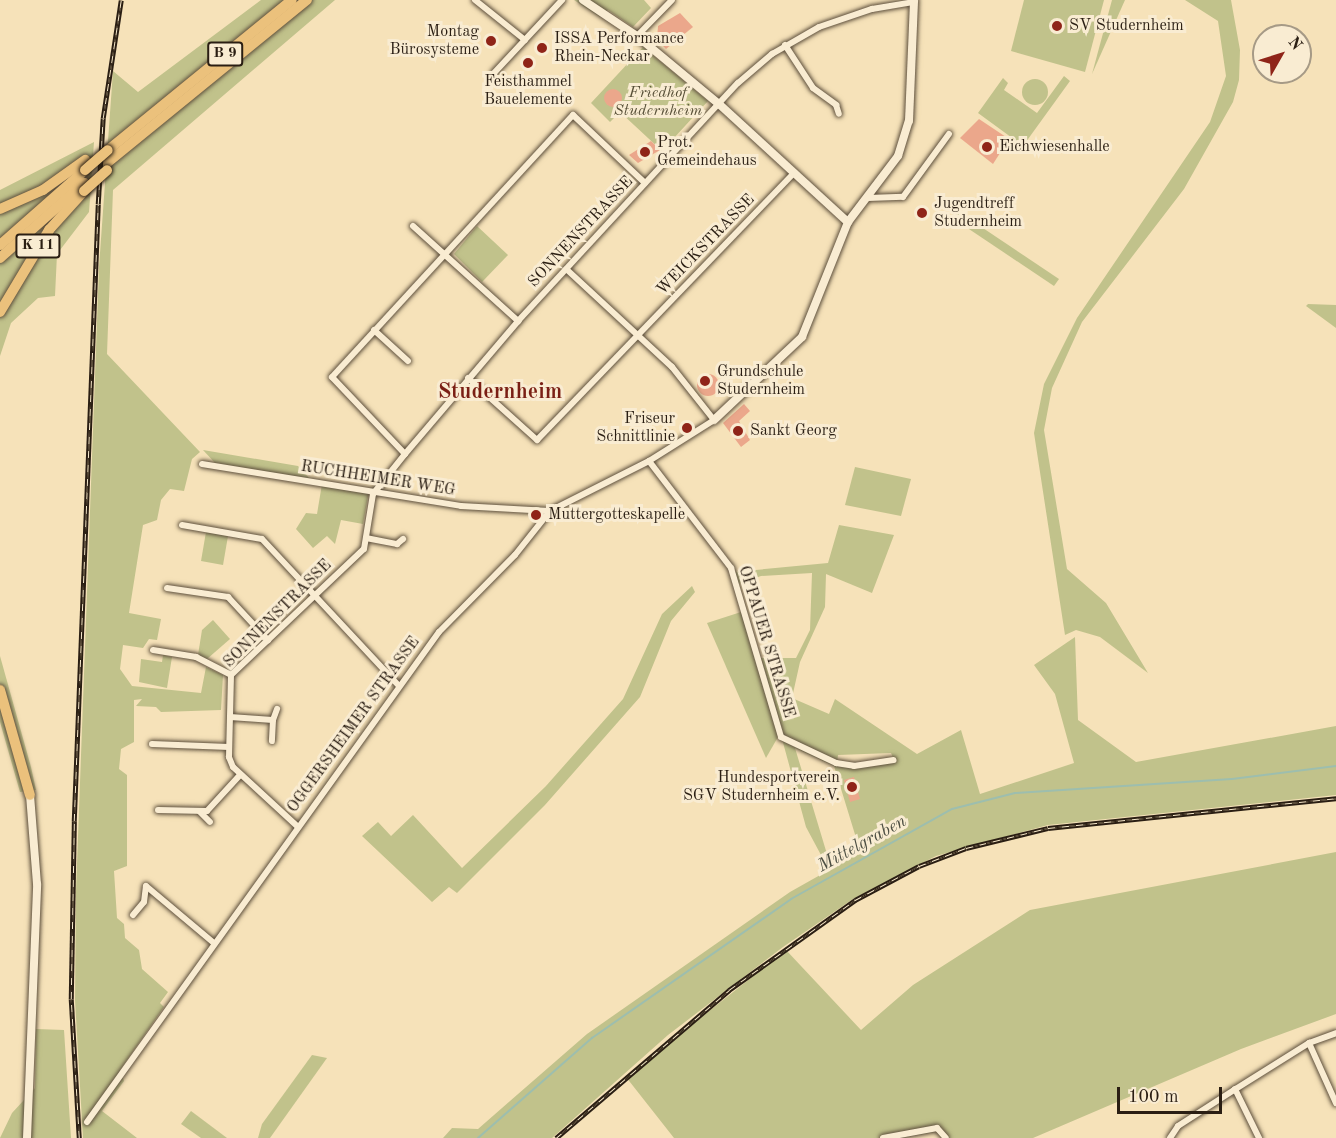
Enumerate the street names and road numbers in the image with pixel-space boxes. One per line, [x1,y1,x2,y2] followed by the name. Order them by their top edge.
[207,42,243,66] road number: B 9
[525,172,637,292] street label: SONNENSTRASSE
[653,190,759,300] street label: WEICKSTRASSE
[14,234,62,258] road number: K 11
[299,457,457,501] street label: RUCHHEIMER WEG
[220,556,336,672] street label: SONNENSTRASSE
[734,564,798,720] street label: OPPAUER STRASSE
[284,633,424,817] street label: OGGERSHEIMER STRASSE

